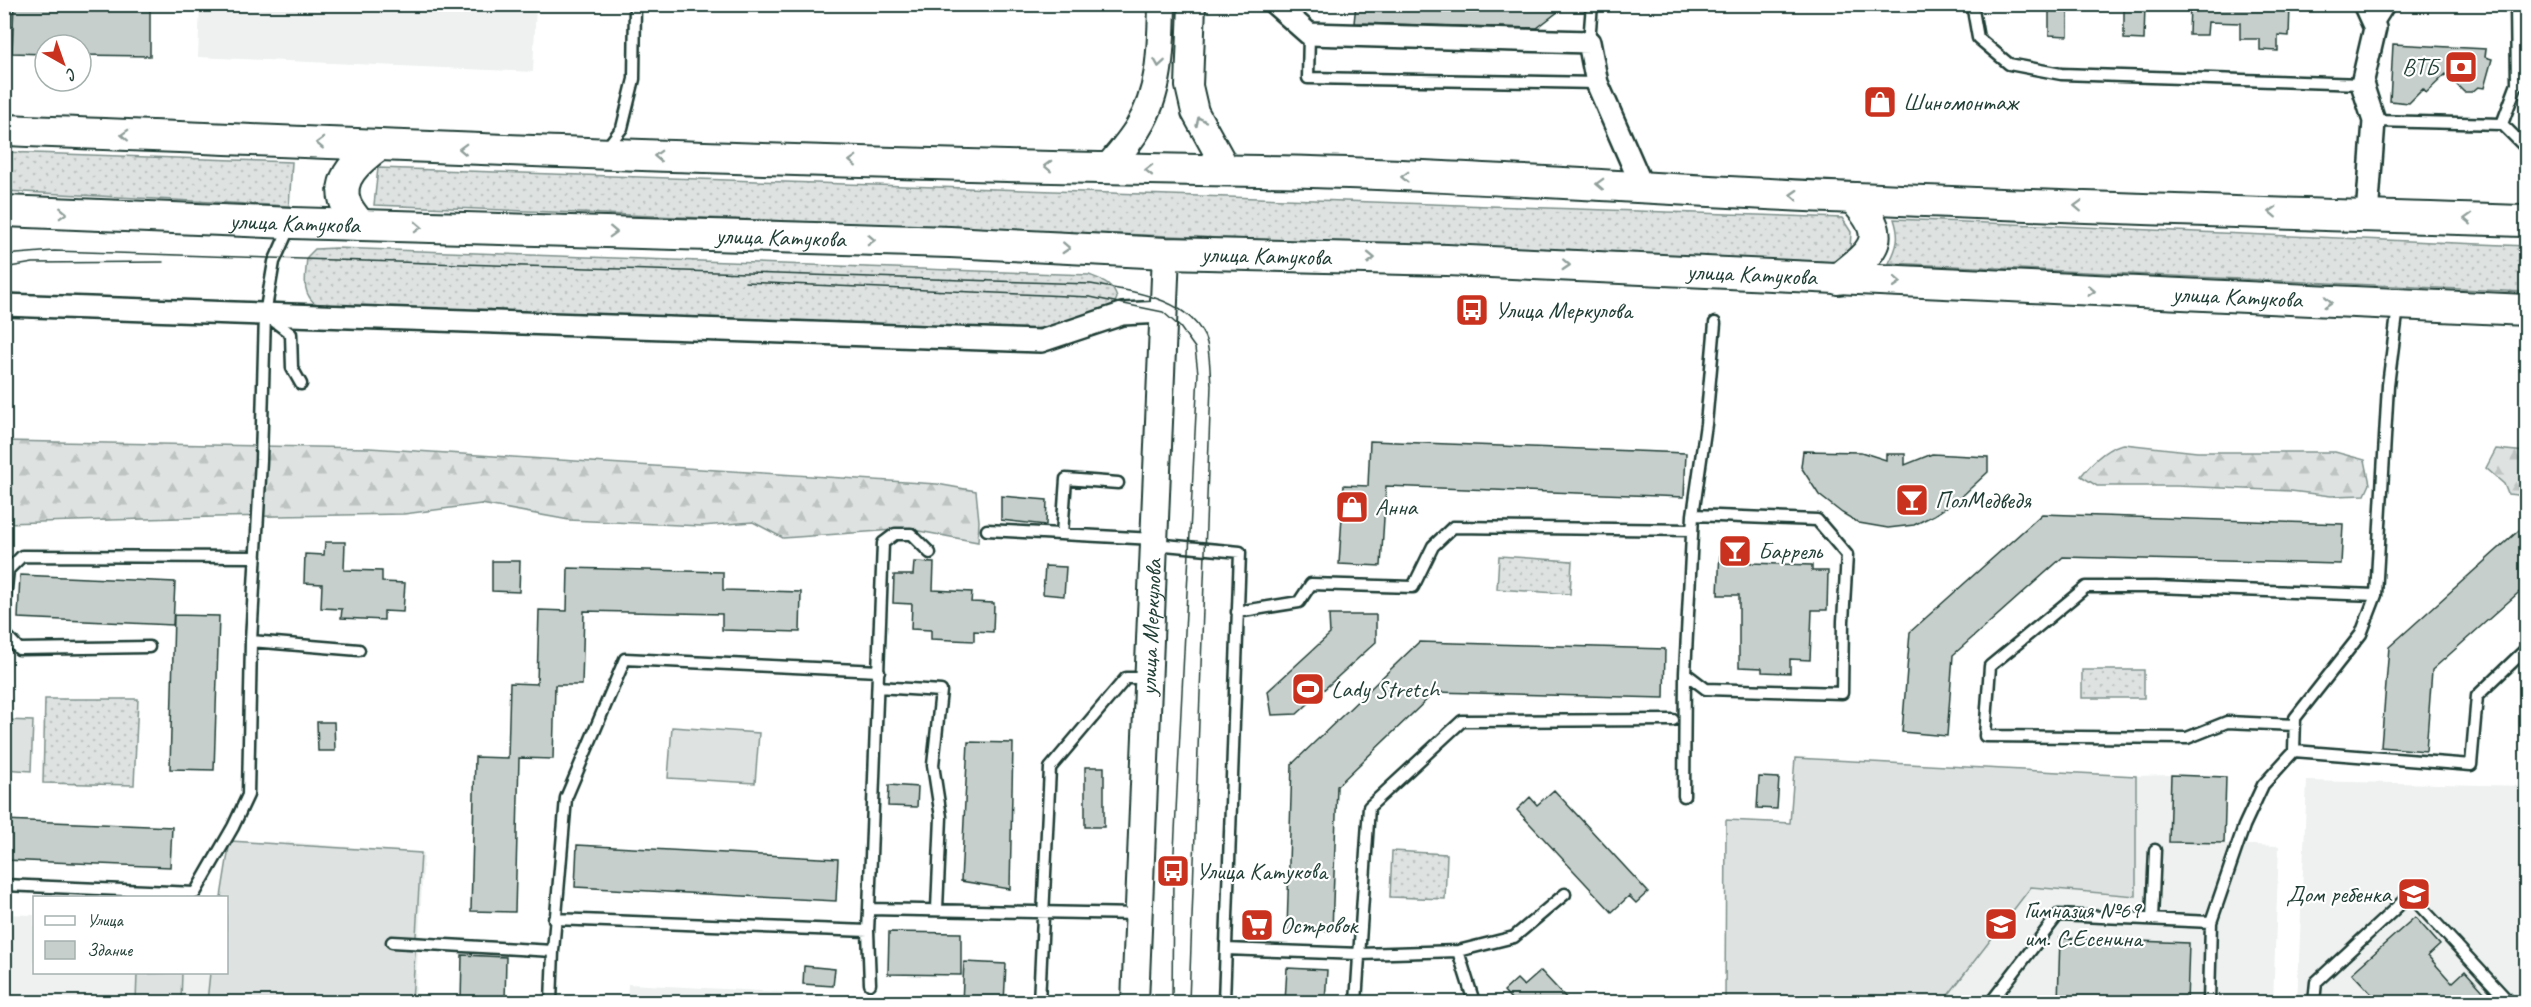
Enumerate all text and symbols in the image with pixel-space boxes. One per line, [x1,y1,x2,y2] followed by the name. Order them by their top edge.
[33,33,93,93] north arrow
[2443,49,2479,85] bank icon: ВТБ
[2402,52,2441,82] place label: ВТБ
[1153,57,1166,67] one-way arrow
[61,64,81,85] text: С
[1862,84,1898,120] shop icon: Шиномонтаж
[1903,87,2020,117] place label: Шиномонтаж
[1195,116,1207,127] one-way arrow
[121,128,130,141] one-way arrow
[316,136,325,149] one-way arrow
[459,142,468,155] one-way arrow
[654,150,663,162] one-way arrow
[848,155,857,167] one-way arrow
[1043,160,1052,172] one-way arrow
[1144,164,1153,176] one-way arrow
[1400,170,1409,183] one-way arrow
[1595,178,1604,191] one-way arrow
[1790,189,1799,202] one-way arrow
[2074,200,2083,212] one-way arrow
[227,205,362,240] street label: улица Катукова
[2269,206,2278,219] one-way arrow
[58,207,67,220] one-way arrow
[2464,213,2473,225] one-way arrow
[414,220,423,233] one-way arrow
[713,220,847,254] street label: улица Катукова
[609,226,618,239] one-way arrow
[867,234,876,246] one-way arrow
[1199,239,1333,272] street label: улица Катукова
[1062,241,1071,254] one-way arrow
[1366,252,1375,265] one-way arrow
[1684,256,1819,292] street label: улица Катукова
[1561,259,1570,272] one-way arrow
[1892,276,1901,289] one-way arrow
[2170,279,2304,315] street label: улица Катукова
[2087,285,2096,298] one-way arrow
[1454,292,1490,328] bus stop icon: Улица Меркулова
[1495,295,1634,325] place label: Улица Меркулова
[2324,296,2333,309] one-way arrow
[1894,482,1930,518] bar icon: ПолМедведя
[1935,485,2032,515] place label: ПолМедведя
[1334,489,1370,525] shop icon: Анна
[1375,492,1419,522] place label: Анна
[1717,533,1753,569] bar icon: Баррель
[1758,536,1823,566] place label: Баррель
[1133,557,1168,698] street label: улица Меркулова
[1290,671,1326,707] sports icon: Lady Stretch
[1331,674,1441,704] place label: Lady Stretch
[1155,853,1191,889] bus stop icon: Улица Катукова
[1196,856,1329,886] place label: Улица Катукова
[2396,876,2432,912] school or university icon: Дом ребенка
[2286,879,2393,909] place label: Дом ребенка
[2024,895,2144,953] place label: Гимназия №69 им. С.Есенина
[33,896,228,974] legend
[1983,906,2019,942] school or university icon: Гимназия №69 им. С.Есенина
[1239,907,1275,943] supermarket icon: Островок
[87,909,124,931] text: Улица
[1280,910,1359,940] place label: Островок
[87,939,133,961] text: Здание

